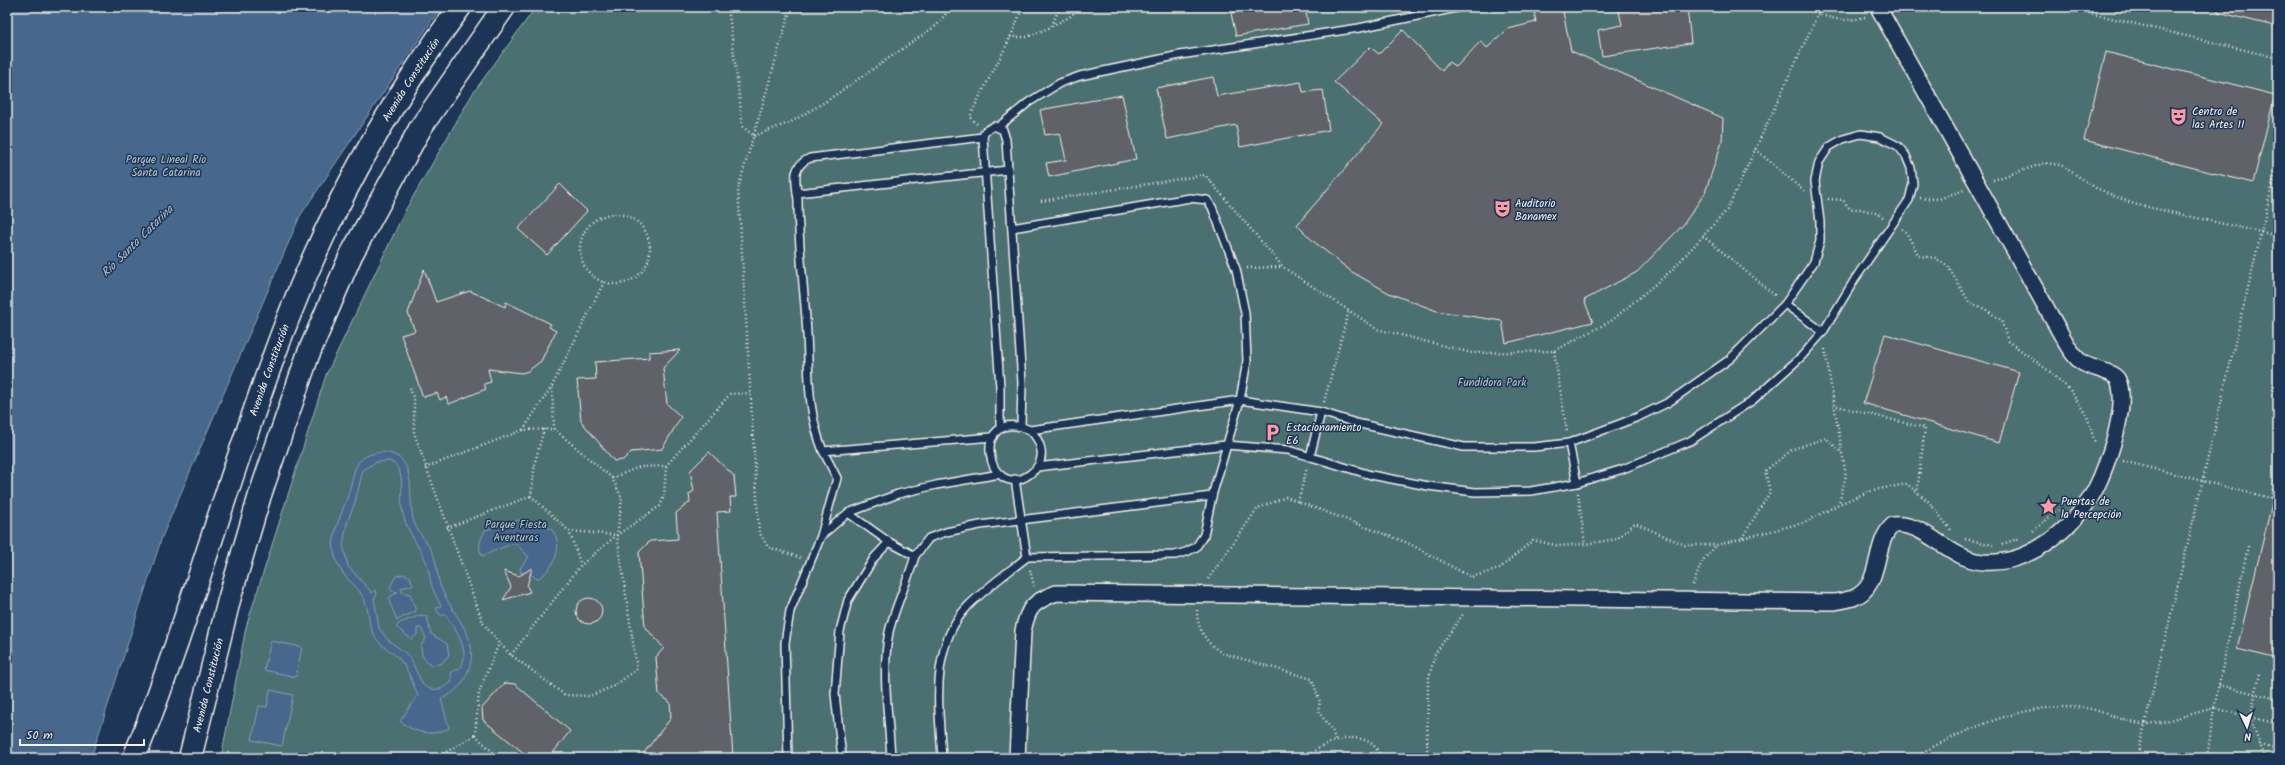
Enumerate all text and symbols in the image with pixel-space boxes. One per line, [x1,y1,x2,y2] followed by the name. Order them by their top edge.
[378,34,445,125] street label: Avenida Constitución
[2192,103,2244,134] place label: Centro de las Artes II
[2169,107,2189,127] theatre icon: Centro de las Artes II
[126,151,206,182] park label: Parque Lineal Río Santa Catarina
[1515,195,1557,226] place label: Auditorio Banamex
[1492,199,1512,219] theatre icon: Auditorio Banamex
[97,200,179,282] water label: Río Santa Catarina
[245,321,295,419] street label: Avenida Constitución
[1458,374,1527,392] park label: Fundidora Park
[1286,419,1361,450] place label: Estacionamiento E6
[1263,423,1283,443] parking icon: Estacionamiento E6
[2061,493,2121,524] place label: Puertas de la Percepción
[2038,497,2058,517] place icon: Puertas de la Percepción
[485,516,547,547] park label: Parque Fiesta Aventuras
[189,636,229,735] street label: Avenida Constitución
[2227,707,2267,747] north arrow
[20,721,144,747] scale bar
[26,726,53,745] text: 50 m
[2243,727,2252,745] text: N

